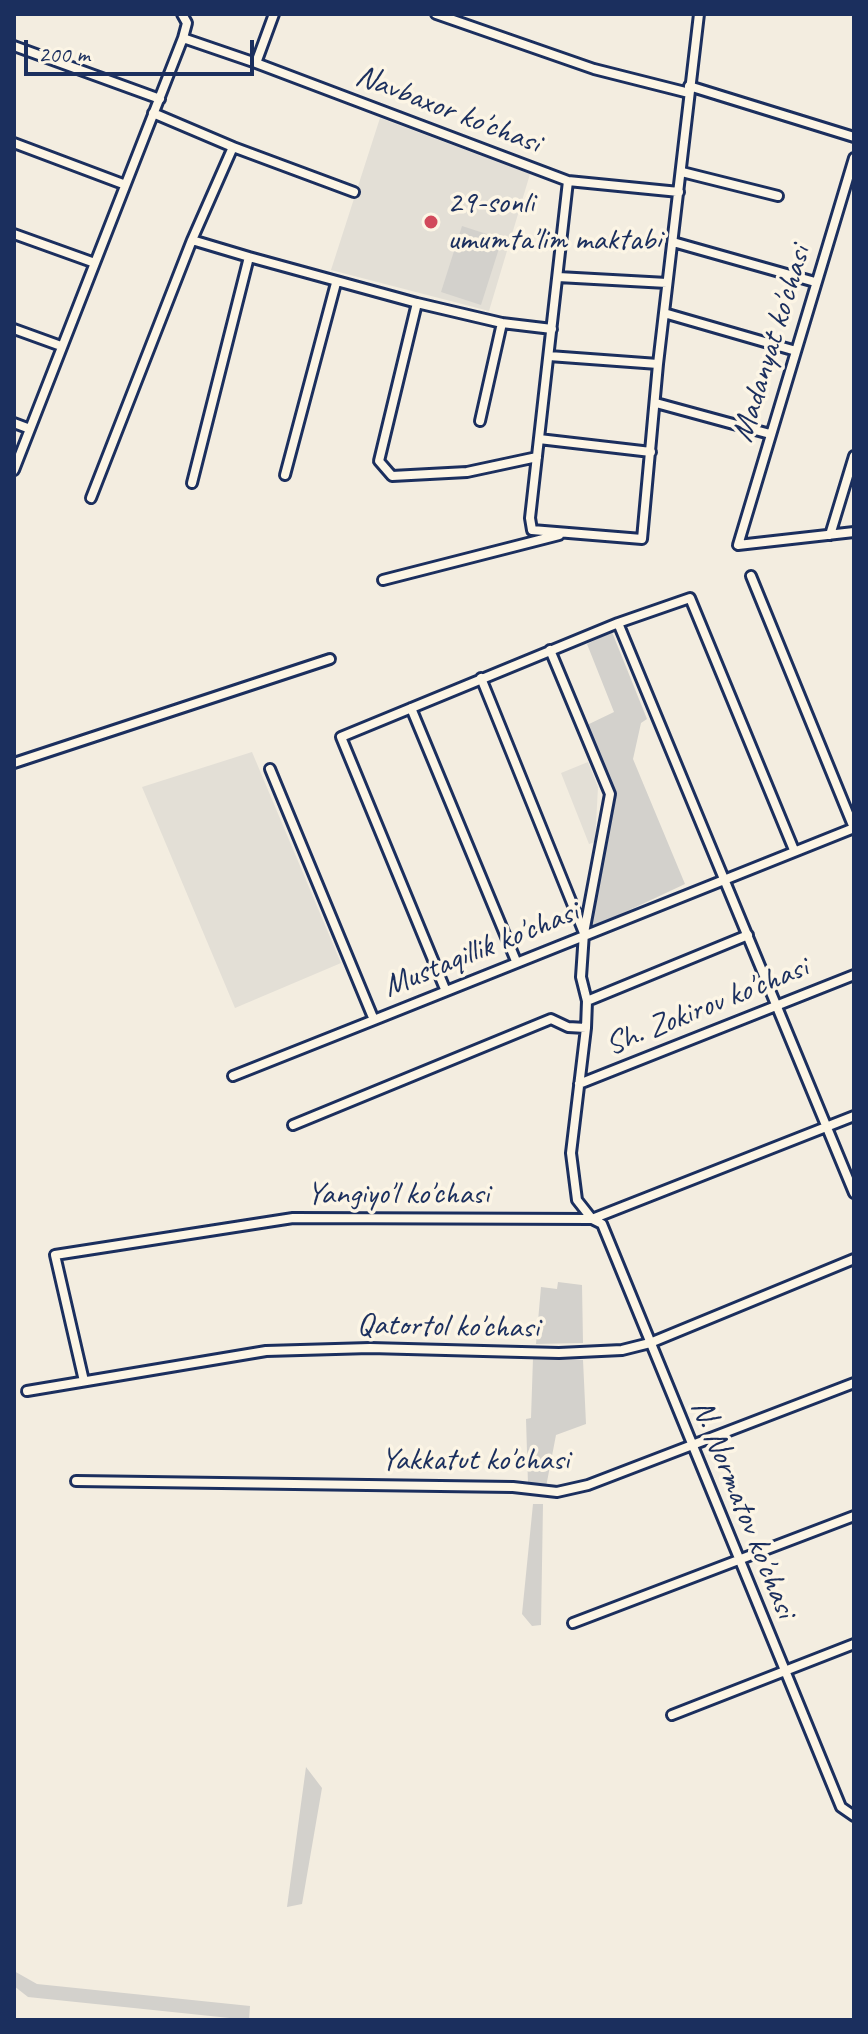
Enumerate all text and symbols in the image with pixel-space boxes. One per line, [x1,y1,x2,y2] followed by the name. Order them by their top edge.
[28,24,258,74] scale bar
[38,39,90,69] text: 200 m
[350,57,546,163] street label: Navbaxor ko'chasi
[447,185,661,260] place label: 29-sonli umumta'lim maktabi
[422,213,440,231] marker: 29-sonli umumta'lim maktabi
[724,241,820,447] street label: Madanyat ko'chasi
[378,893,584,1007] street label: Mustaqillik ko'chasi
[600,949,814,1065] street label: Sh. Zokirov ko'chasi
[307,1176,489,1214] street label: Yangiyo'l ko'chasi
[357,1306,539,1348] street label: Qatortol ko'chasi
[682,1394,804,1624] street label: N. Normatov ko'chasi
[381,1442,569,1480] street label: Yakkatut ko'chasi

